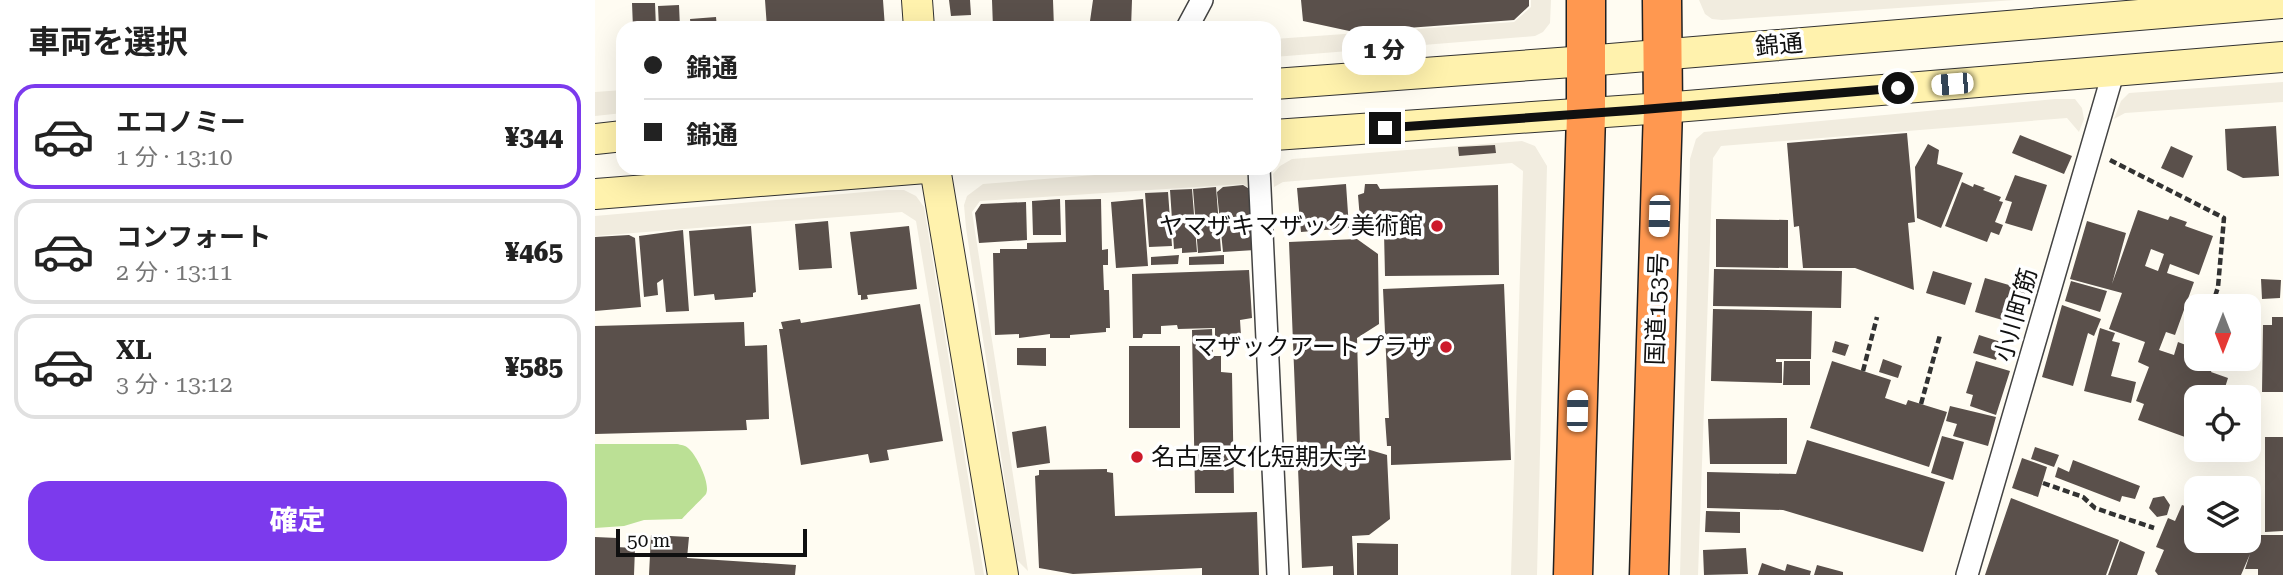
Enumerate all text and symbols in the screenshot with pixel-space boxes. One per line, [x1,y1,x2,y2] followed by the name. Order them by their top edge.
[28,23,188,61] text: 車両を選択
[1343,26,1427,76] callout: 1 分
[1754,29,1804,61] street label: 錦通
[1363,37,1405,64] text: 1 分
[686,53,738,83] text: 錦通
[1882,72,1914,104] route start
[1931,72,1974,96] car
[32,105,95,168] icon: car
[116,107,246,137] text: エコノミー
[1369,112,1401,144] route end
[686,120,738,150] text: 錦通
[505,122,563,152] text: ¥344
[116,144,233,171] text: 1 分 · 13:10
[1648,195,1671,237] car
[1159,212,1423,240] place label: ヤマザキマザック美術館
[1429,218,1445,234] marker: ヤマザキマザック美術館
[32,220,95,283] icon: car
[116,222,271,252] text: コンフォート
[505,237,563,267] text: ¥465
[1641,252,1673,366] street label: 国道153号
[116,259,233,286] text: 2 分 · 13:11
[1989,265,2043,365] street label: 小川町筋
[2184,294,2261,371] north arrow
[2184,294,2261,553] map controls
[1193,333,1432,361] place label: マザックアートプラザ
[32,335,95,398] icon: car
[116,335,152,365] text: XL
[1438,339,1454,355] marker: マザックアートプラザ
[505,352,563,382] text: ¥585
[116,371,233,398] text: 3 分 · 13:12
[2184,385,2261,462] button: locate
[1567,390,1588,432] car
[1151,443,1367,471] place label: 名古屋文化短期大学
[1129,449,1145,465] marker: 名古屋文化短期大学
[2184,476,2261,553] button: layers
[28,481,567,561] button: 確定
[616,526,807,558] scale bar
[627,529,670,552] text: 50 m

